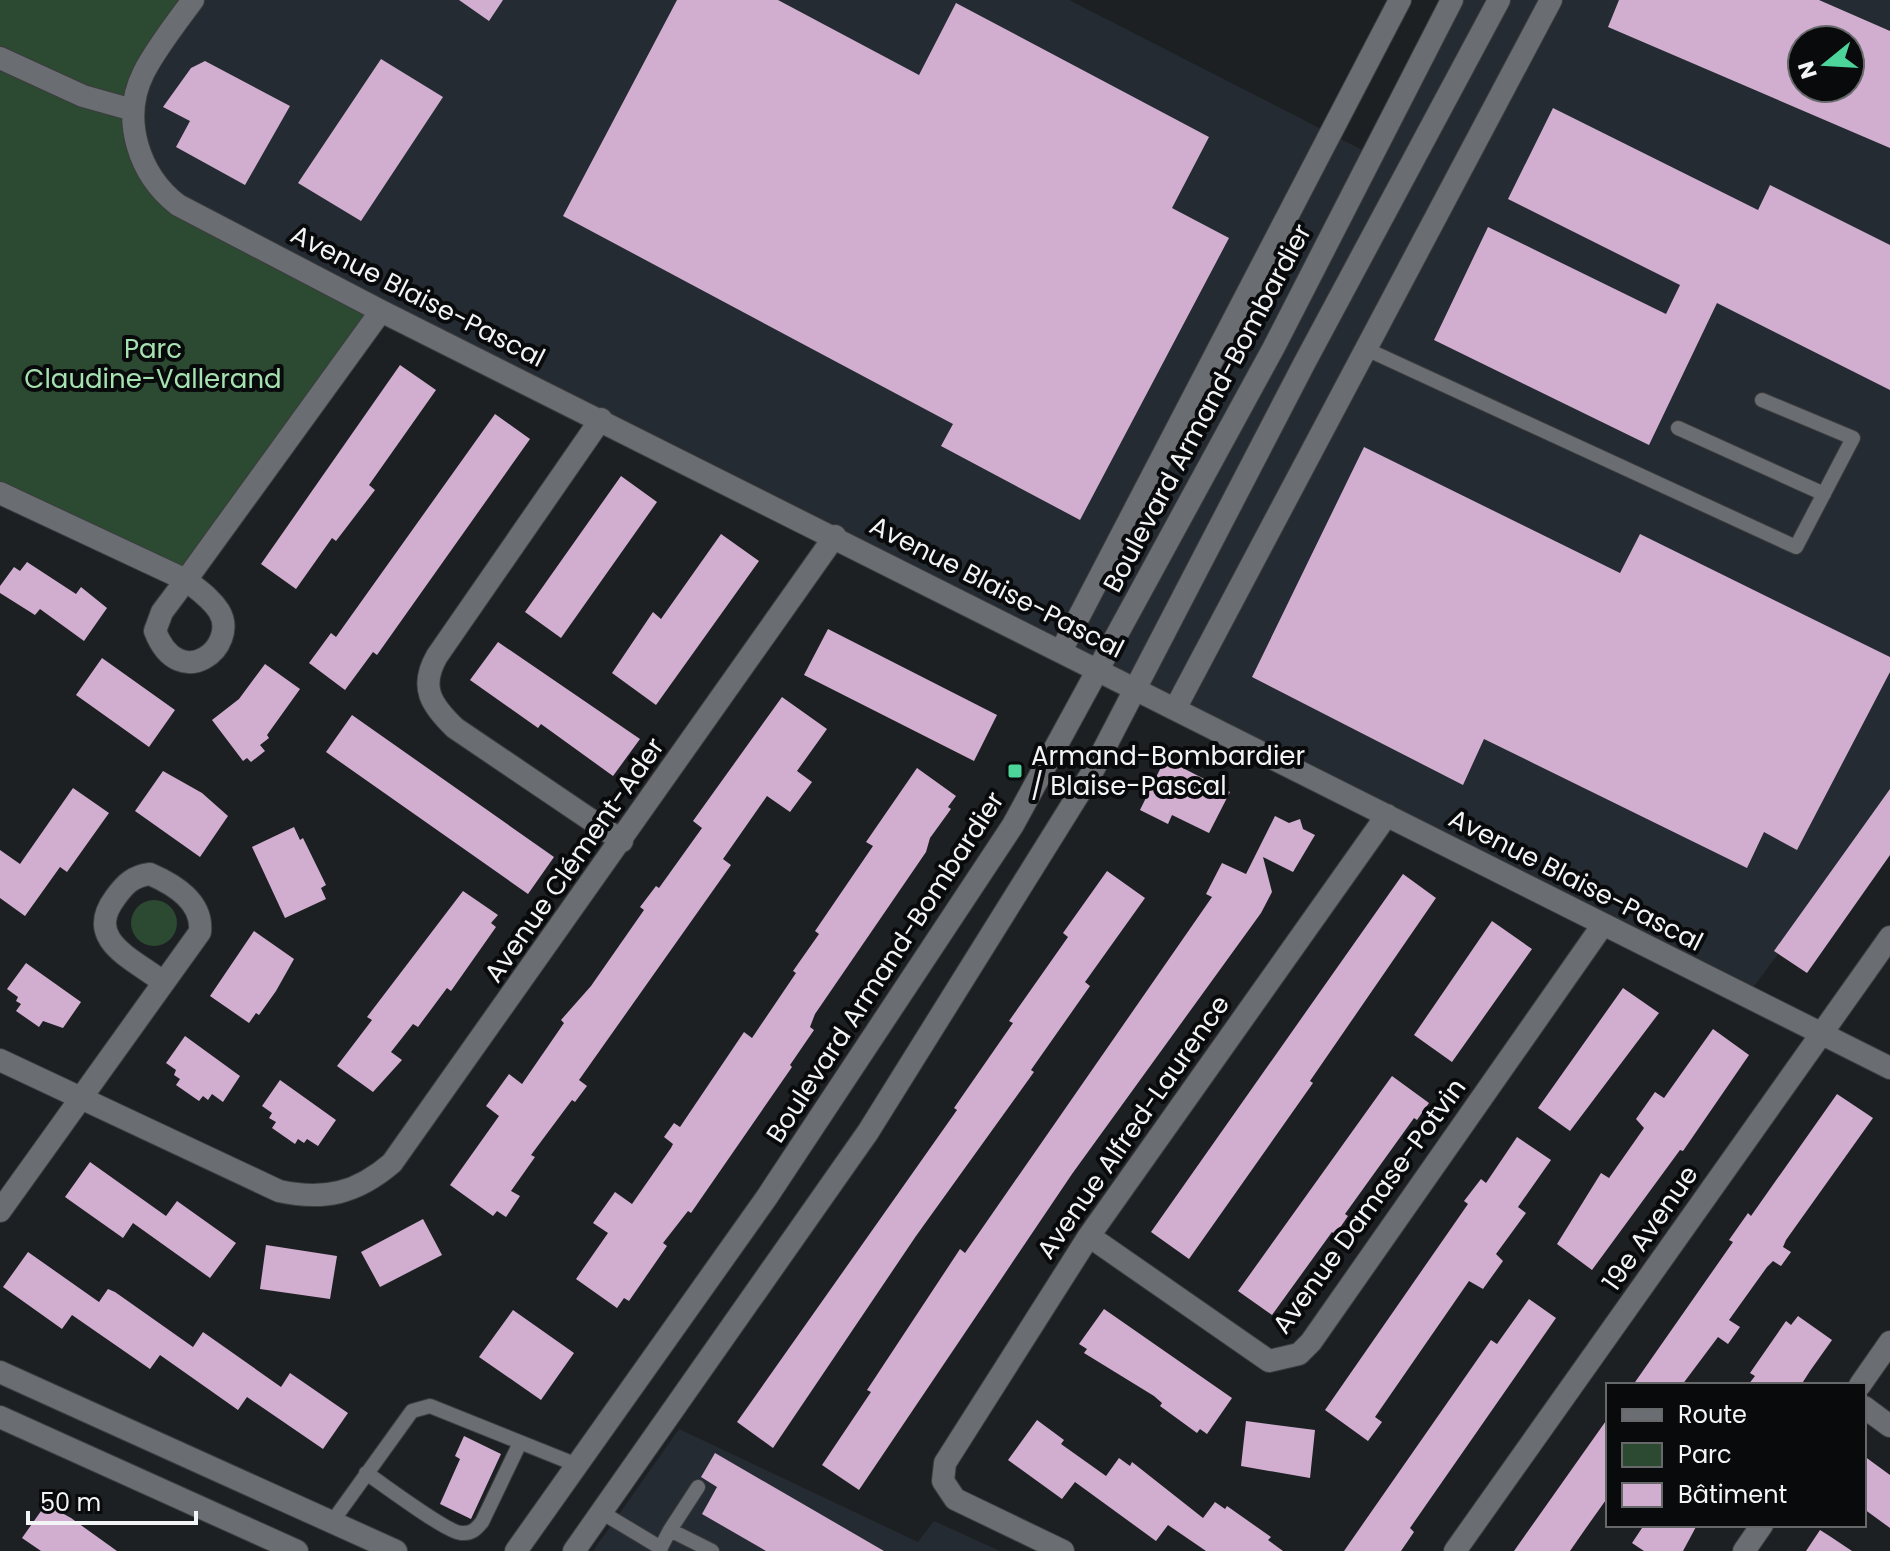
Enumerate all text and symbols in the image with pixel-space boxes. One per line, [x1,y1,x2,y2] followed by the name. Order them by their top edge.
[1786,24,1866,104] north arrow
[1790,57,1825,83] text: N
[285,216,551,376] street label: Avenue Blaise-Pascal
[1094,218,1320,598] street label: Boulevard Armand-Bombardier
[24,331,282,397] park label: Parc Claudine-Vallerand
[864,507,1130,667] street label: Avenue Blaise-Pascal
[476,730,672,990] street label: Avenue Clément-Ader
[1031,738,1305,804] place label: Armand-Bombardier / Blaise-Pascal
[1006,762,1024,780] marker: Armand-Bombardier / Blaise-Pascal
[758,784,1012,1150] street label: Boulevard Armand-Bombardier
[1443,800,1709,960] street label: Avenue Blaise-Pascal
[1028,988,1238,1266] street label: Avenue Alfred-Laurence
[1264,1071,1474,1341] street label: Avenue Damase-Potvin
[1594,1158,1706,1298] street label: 19e Avenue
[1606,1383,1866,1527] legend
[1678,1398,1747,1431] text: Route
[1678,1438,1732,1471] text: Parc
[28,1475,196,1525] scale bar
[1678,1478,1787,1511] text: Bâtiment
[40,1486,101,1519] text: 50 m

